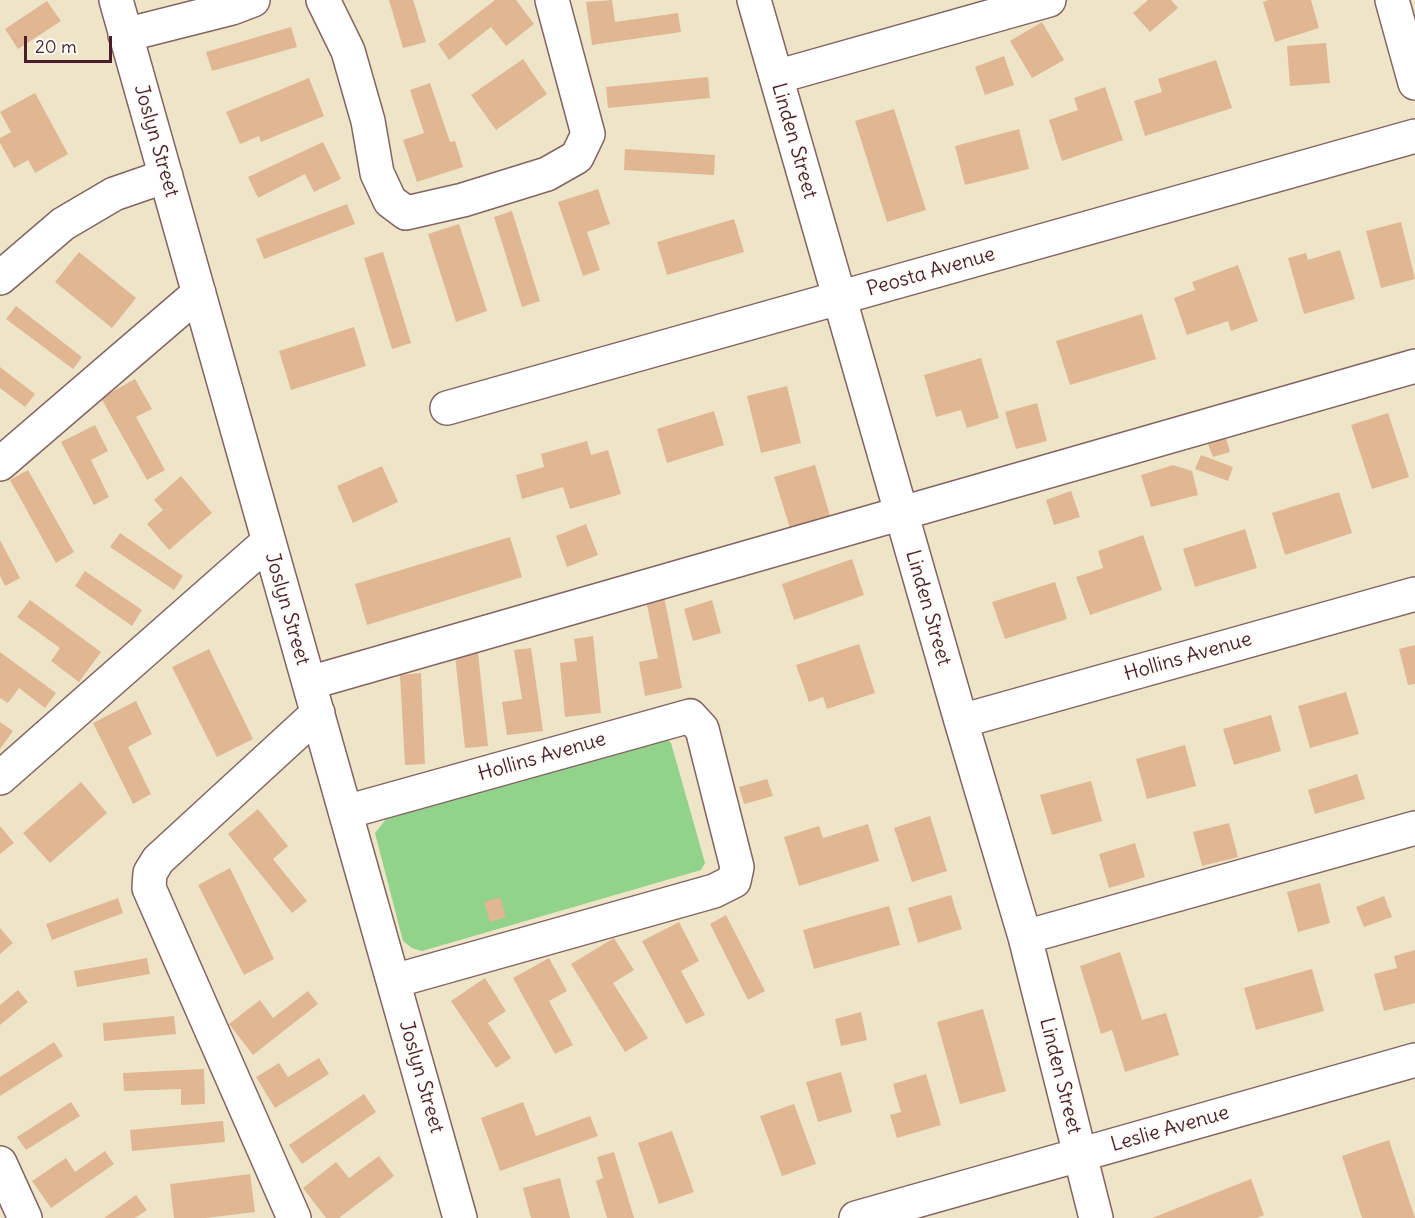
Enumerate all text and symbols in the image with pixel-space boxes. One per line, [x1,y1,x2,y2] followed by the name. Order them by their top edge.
[27,24,116,62] scale bar
[35,35,77,58] text: 20 m
[766,80,822,202] street label: Linden Street
[128,82,184,200] street label: Joslyn Street
[864,242,998,302] street label: Peosta Avenue
[900,547,956,669] street label: Linden Street
[259,550,315,668] street label: Joslyn Street
[1121,627,1255,687] street label: Hollins Avenue
[475,727,609,787] street label: Hollins Avenue
[1034,1015,1086,1137] street label: Linden Street
[393,1018,449,1136] street label: Joslyn Street
[1108,1101,1232,1157] street label: Leslie Avenue

